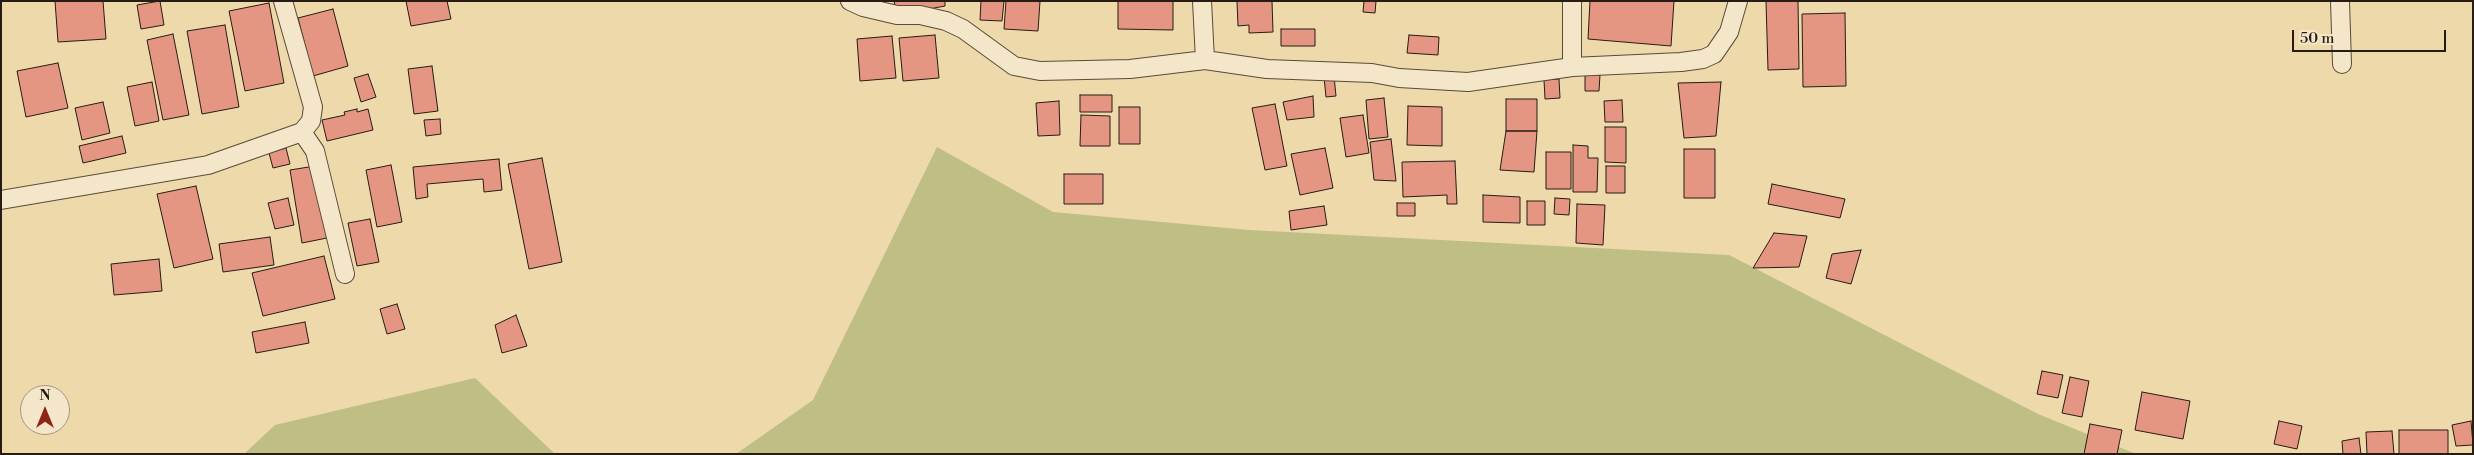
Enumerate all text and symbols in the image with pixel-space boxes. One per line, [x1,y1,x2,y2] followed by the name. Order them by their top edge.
[2294,20,2448,52] scale bar
[2300,29,2334,48] text: 50 m
[20,385,70,435] north arrow
[39,387,51,405] text: N

